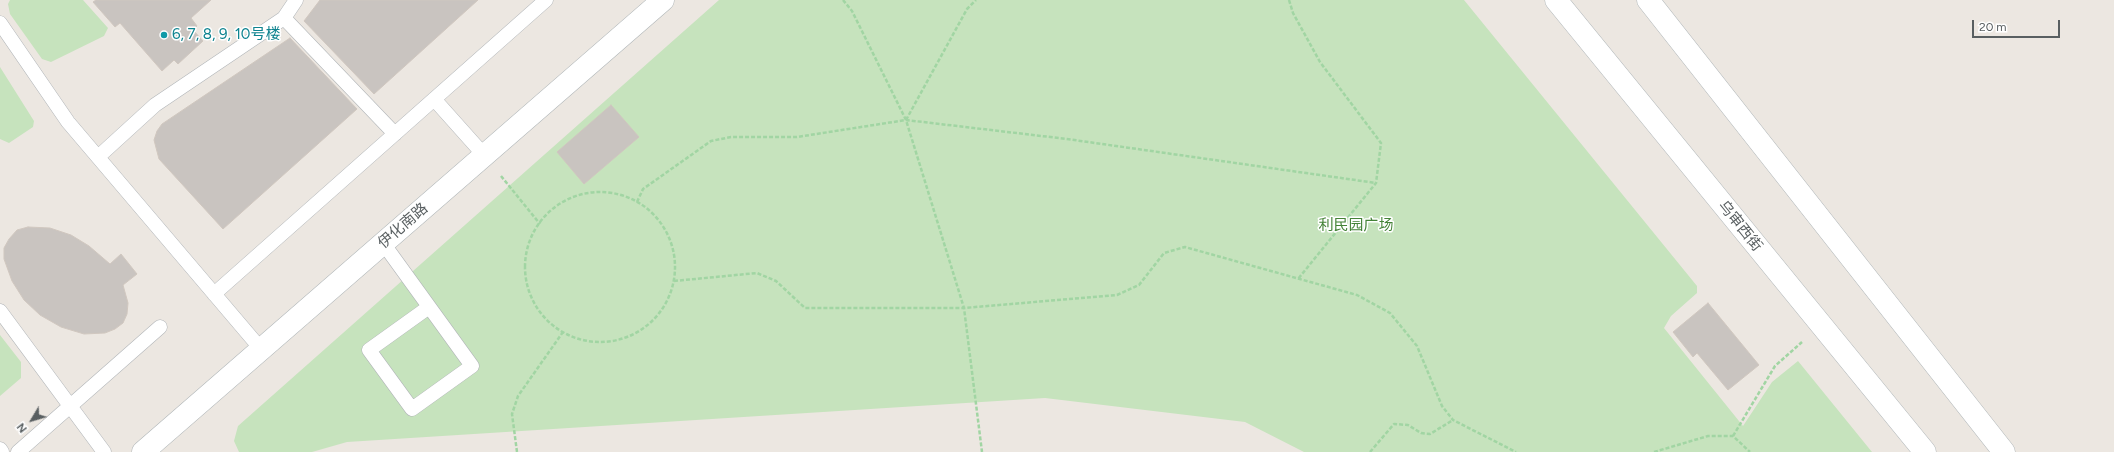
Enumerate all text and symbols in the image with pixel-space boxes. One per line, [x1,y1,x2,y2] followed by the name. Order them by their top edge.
[1974,12,2062,38] scale bar
[1979,20,2007,34] text: 20 m
[172,26,280,44] place label: 6, 7, 8, 9, 10号楼
[159,30,169,40] marker: 6, 7, 8, 9, 10号楼
[1714,197,1766,255] street label: 乌审西街
[374,200,432,252] street label: 伊化南路
[1319,217,1393,235] park label: 利民园广场
[12,400,52,440] north arrow
[14,420,30,435] text: N

